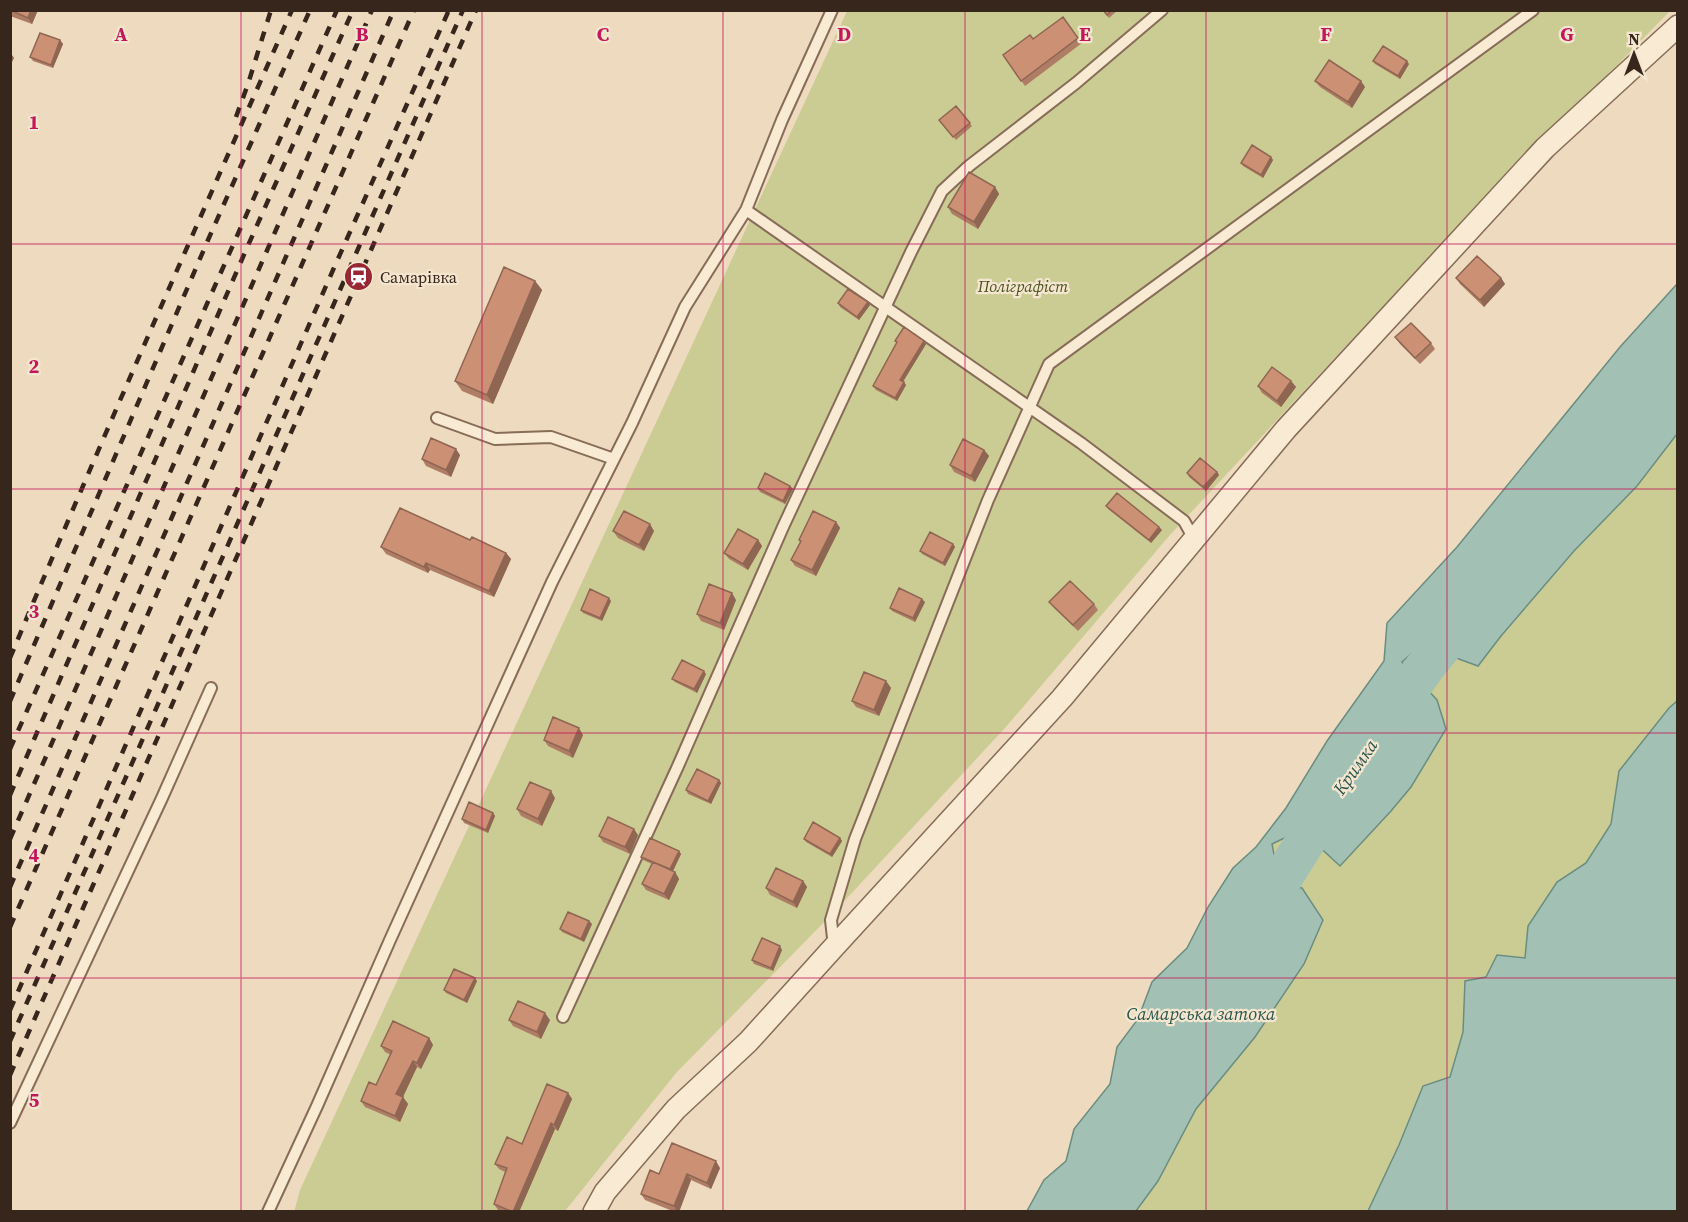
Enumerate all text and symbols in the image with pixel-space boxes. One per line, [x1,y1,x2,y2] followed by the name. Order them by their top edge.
[114,20,128,48] text: A
[355,20,369,48] text: B
[597,20,609,48] text: C
[837,20,851,48] text: D
[1079,20,1091,48] text: E
[1320,20,1332,48] text: F
[1560,20,1574,48] text: G
[1604,24,1664,84] north arrow
[1628,28,1640,50] text: N
[29,108,39,136] text: 1
[343,261,375,293] station icon: Самарівка
[380,266,458,288] place label: Самарівка
[977,275,1068,297] park label: Поліграфіст
[29,352,40,380] text: 2
[29,597,40,625] text: 3
[1326,734,1384,801] water label: Кримка
[29,841,40,869] text: 4
[1127,1001,1276,1026] water label: Самарська затока
[29,1086,40,1114] text: 5

